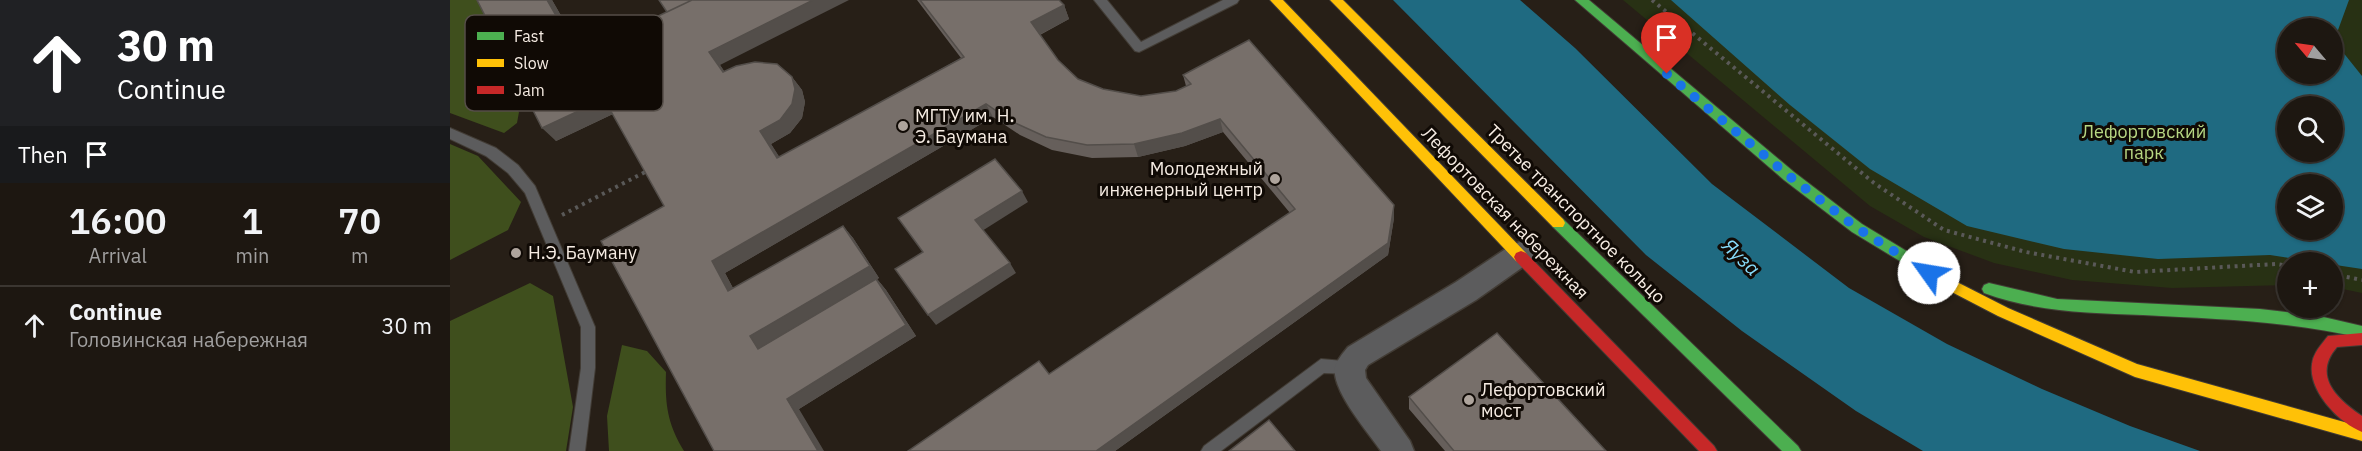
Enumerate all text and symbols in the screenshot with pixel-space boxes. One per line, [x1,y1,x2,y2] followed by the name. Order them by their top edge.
[1641,12,1692,74] pin
[465,15,663,111] legend
[117,18,215,73] text: 30 m
[2277,18,2343,84] north arrow
[2277,18,2343,318] map controls
[1650,21,1683,54] icon: arrive
[18,24,96,102] icon: ahead
[514,26,544,46] text: Fast
[514,53,549,73] text: Slow
[117,71,226,106] text: Continue
[514,80,545,100] text: Jam
[2277,96,2343,162] button: search
[915,104,1014,148] place label: МГТУ им. Н. Э. Баумана
[896,119,910,133] marker: МГТУ им. Н. Э. Баумана
[1482,119,1671,308] street label: Третье транспортное кольцо
[2082,120,2206,164] park label: Лефортовский парк
[1417,122,1594,304] street label: Лефортовская набережная
[80,138,113,171] icon: arrive
[18,140,68,169] text: Then
[1099,157,1263,201] place label: Молодежный инженерный центр
[1268,172,1282,186] marker: Молодежный инженерный центр
[2277,174,2343,240] button: layers
[69,197,167,244] text: 16:00
[242,197,263,244] text: 1
[338,197,381,244] text: 70
[1716,231,1766,281] water label: Яуза
[528,241,637,264] place label: Н.Э. Бауману
[1897,241,1961,305] position arrow
[89,242,147,269] text: Arrival
[235,242,269,269] text: min
[351,242,368,269] text: m
[509,246,523,260] marker: Н.Э. Бауману
[2277,252,2343,318] button: +
[69,297,162,326] text: Continue
[18,309,51,342] icon: ahead
[381,311,432,340] text: 30 m
[69,326,308,353] text: Головинская набережная
[1481,378,1606,422] place label: Лефортовский мост
[1462,393,1476,407] marker: Лефортовский мост

